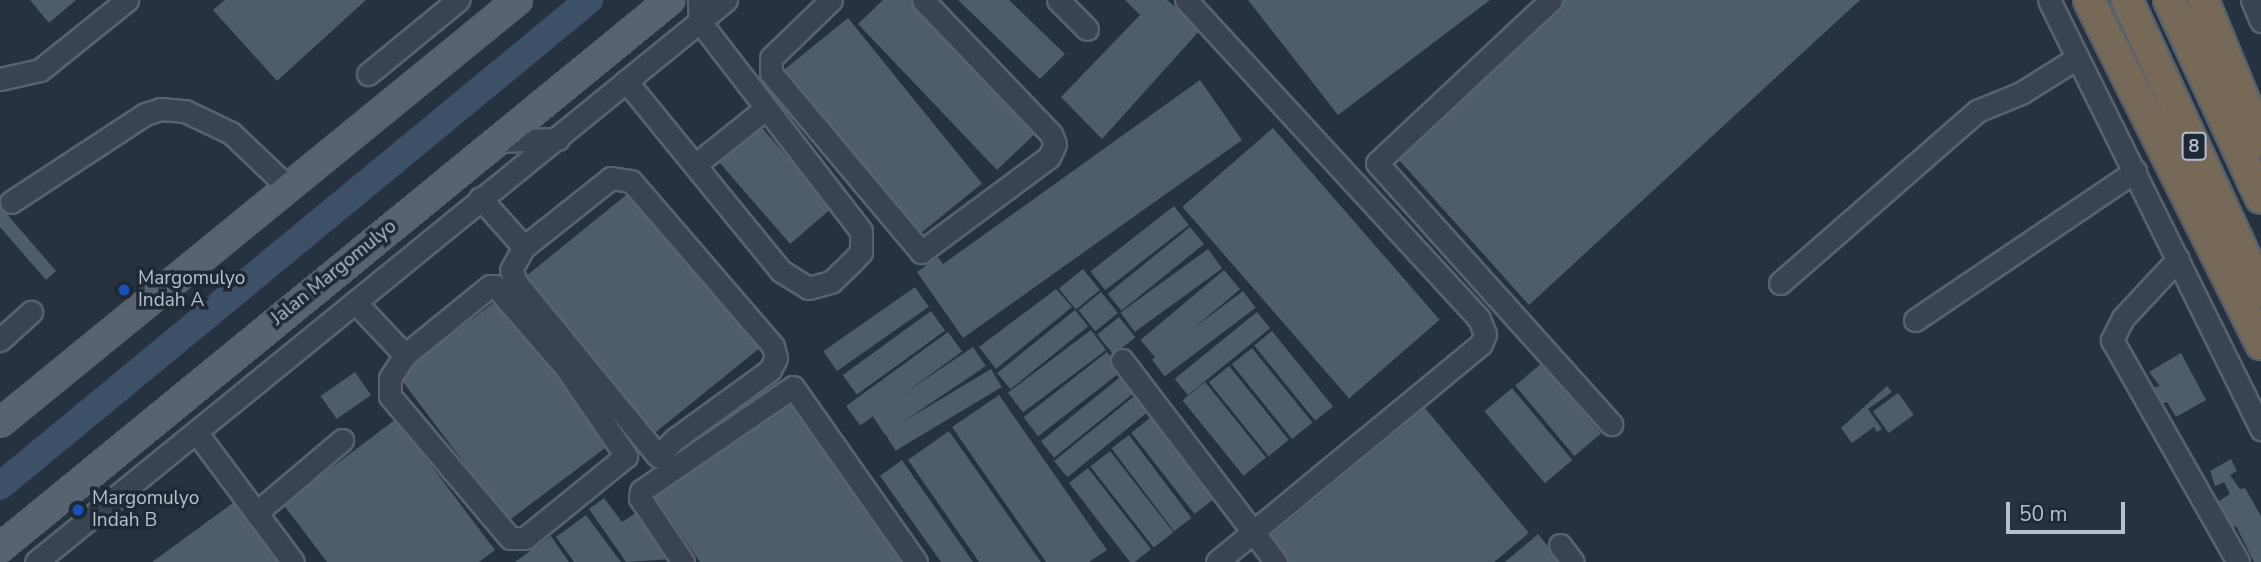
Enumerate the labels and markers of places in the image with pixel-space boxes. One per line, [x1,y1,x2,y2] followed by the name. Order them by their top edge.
[138,268,245,312] place label: Margomulyo Indah A
[116,282,132,298] marker: Margomulyo Indah A
[92,488,199,532] place label: Margomulyo Indah B
[70,502,86,518] marker: Margomulyo Indah B

